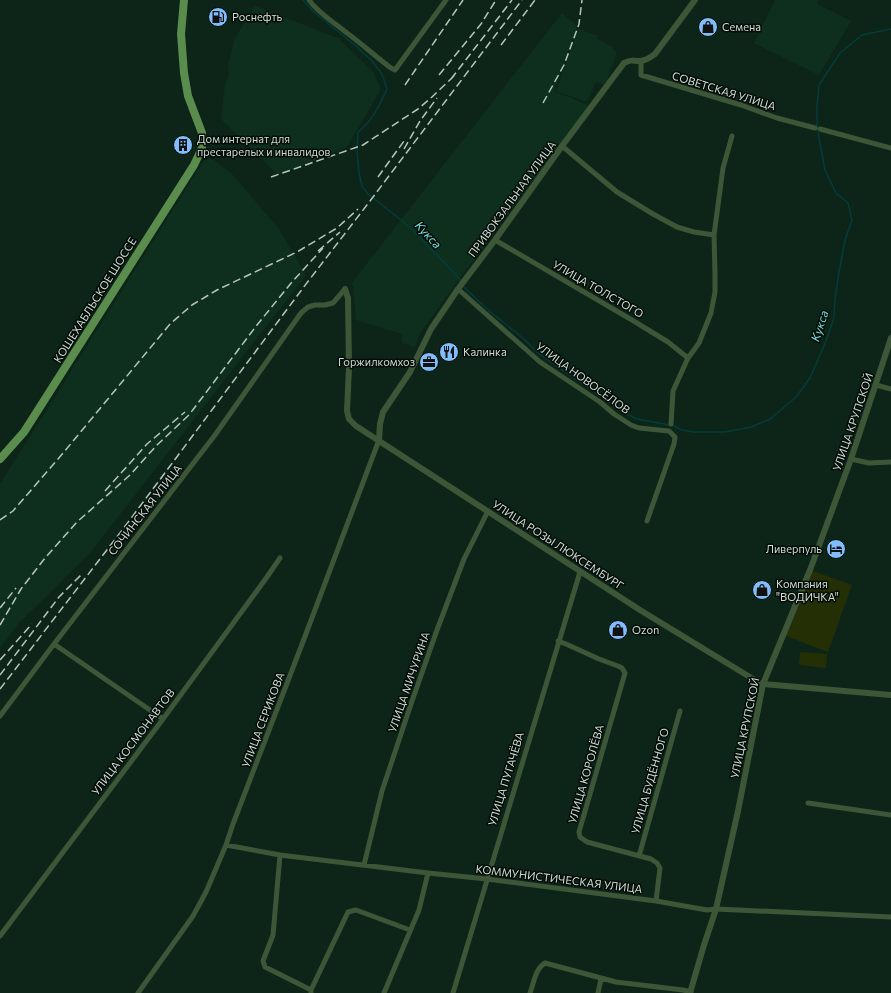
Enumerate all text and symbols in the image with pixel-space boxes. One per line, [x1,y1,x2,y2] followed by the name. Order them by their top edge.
[207,6,229,28] fuel station icon: Роснефть
[232,10,283,23] place label: Роснефть
[697,16,719,38] shop icon: Семена
[722,20,761,33] place label: Семена
[671,69,778,113] street label: СОВЕТСКАЯ УЛИЦА
[197,132,331,158] place label: Дом интернат для престарелых и инвалидов
[172,134,194,156] building icon: Дом интернат для престарелых и инвалидов
[465,138,558,259] street label: ПРИВОКЗАЛЬНАЯ УЛИЦА
[413,218,445,251] water label: Кукса
[51,235,139,365] street label: КОШЕХАБЛЬСКОЕ ШОССЕ
[550,257,646,320] street label: УЛИЦА ТОЛСТОГО
[807,308,831,343] water label: Кукса
[534,338,633,416] street label: УЛИЦА НОВОСЁЛОВ
[438,341,460,363] restaurant icon: Калинка
[463,345,507,358] place label: Калинка
[418,351,440,373] office icon: Горжилкомхоз
[338,355,415,368] place label: Горжилкомхоз
[829,371,875,472] street label: УЛИЦА КРУПСКОЙ
[105,461,184,558] street label: СОЧИНСКАЯ УЛИЦА
[490,497,626,592] street label: УЛИЦА РОЗЫ ЛЮКСЕМБУРГ
[825,538,847,560] hotel icon: Ливерпуль
[766,542,822,555] place label: Ливерпуль
[776,577,839,603] place label: Компания "ВОДИЧКА"
[751,579,773,601] shop icon: Компания "ВОДИЧКА"
[607,619,629,641] shop icon: Ozon
[632,623,659,636] place label: Ozon
[385,629,432,734] street label: УЛИЦА МИЧУРИНА
[238,670,287,769] street label: УЛИЦА СЕРИКОВА
[727,676,762,779] street label: УЛИЦА КРУПСКОЙ
[88,686,177,797] street label: УЛИЦА КОСМОНАВТОВ
[564,722,606,825] street label: УЛИЦА КОРОЛЁВА
[627,726,671,835] street label: УЛИЦА БУДЁННОГО
[484,730,526,827] street label: УЛИЦА ПУГАЧЁВА
[475,862,644,895] street label: КОММУНИСТИЧЕСКАЯ УЛИЦА

